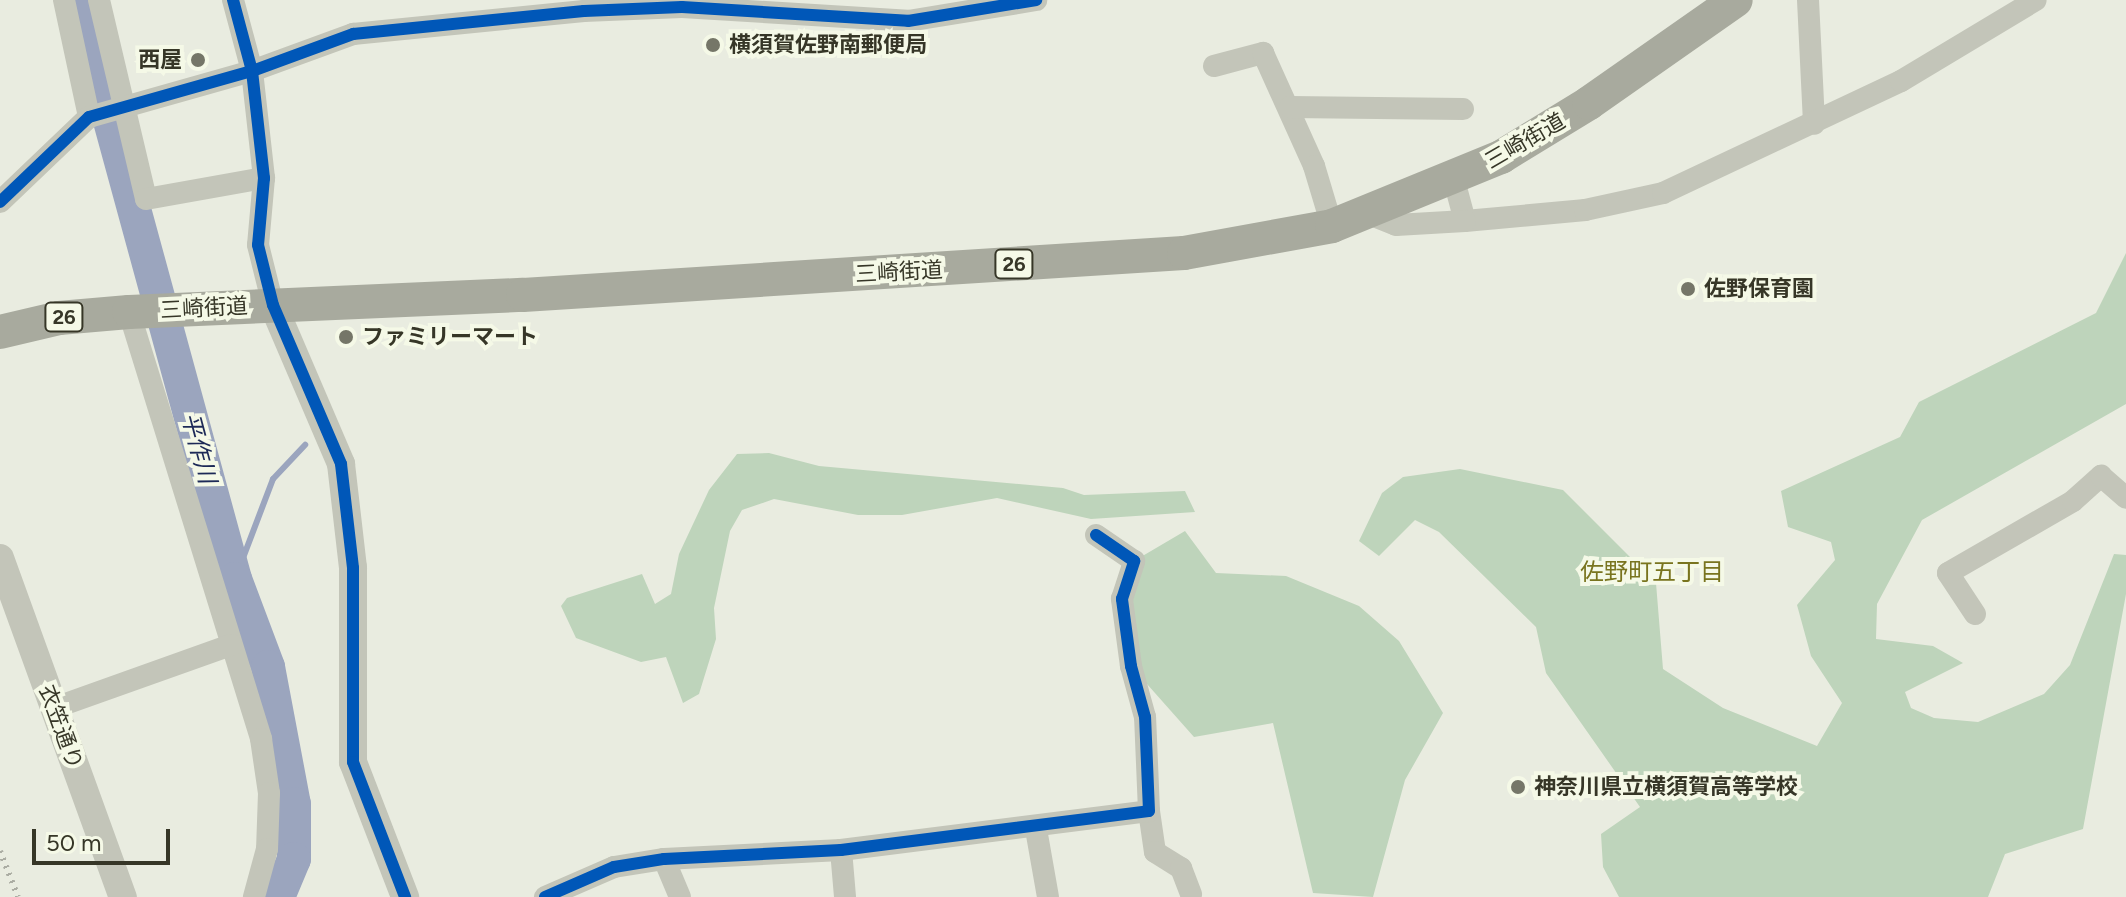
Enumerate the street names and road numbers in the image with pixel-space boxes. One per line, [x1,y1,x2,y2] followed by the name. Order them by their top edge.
[1480,108,1570,174] street label: 三崎街道
[994,248,1034,280] road number: 26
[854,257,944,287] street label: 三崎街道
[159,293,249,323] street label: 三崎街道
[44,301,84,333] road number: 26
[34,681,88,773] street label: 衣笠通り

